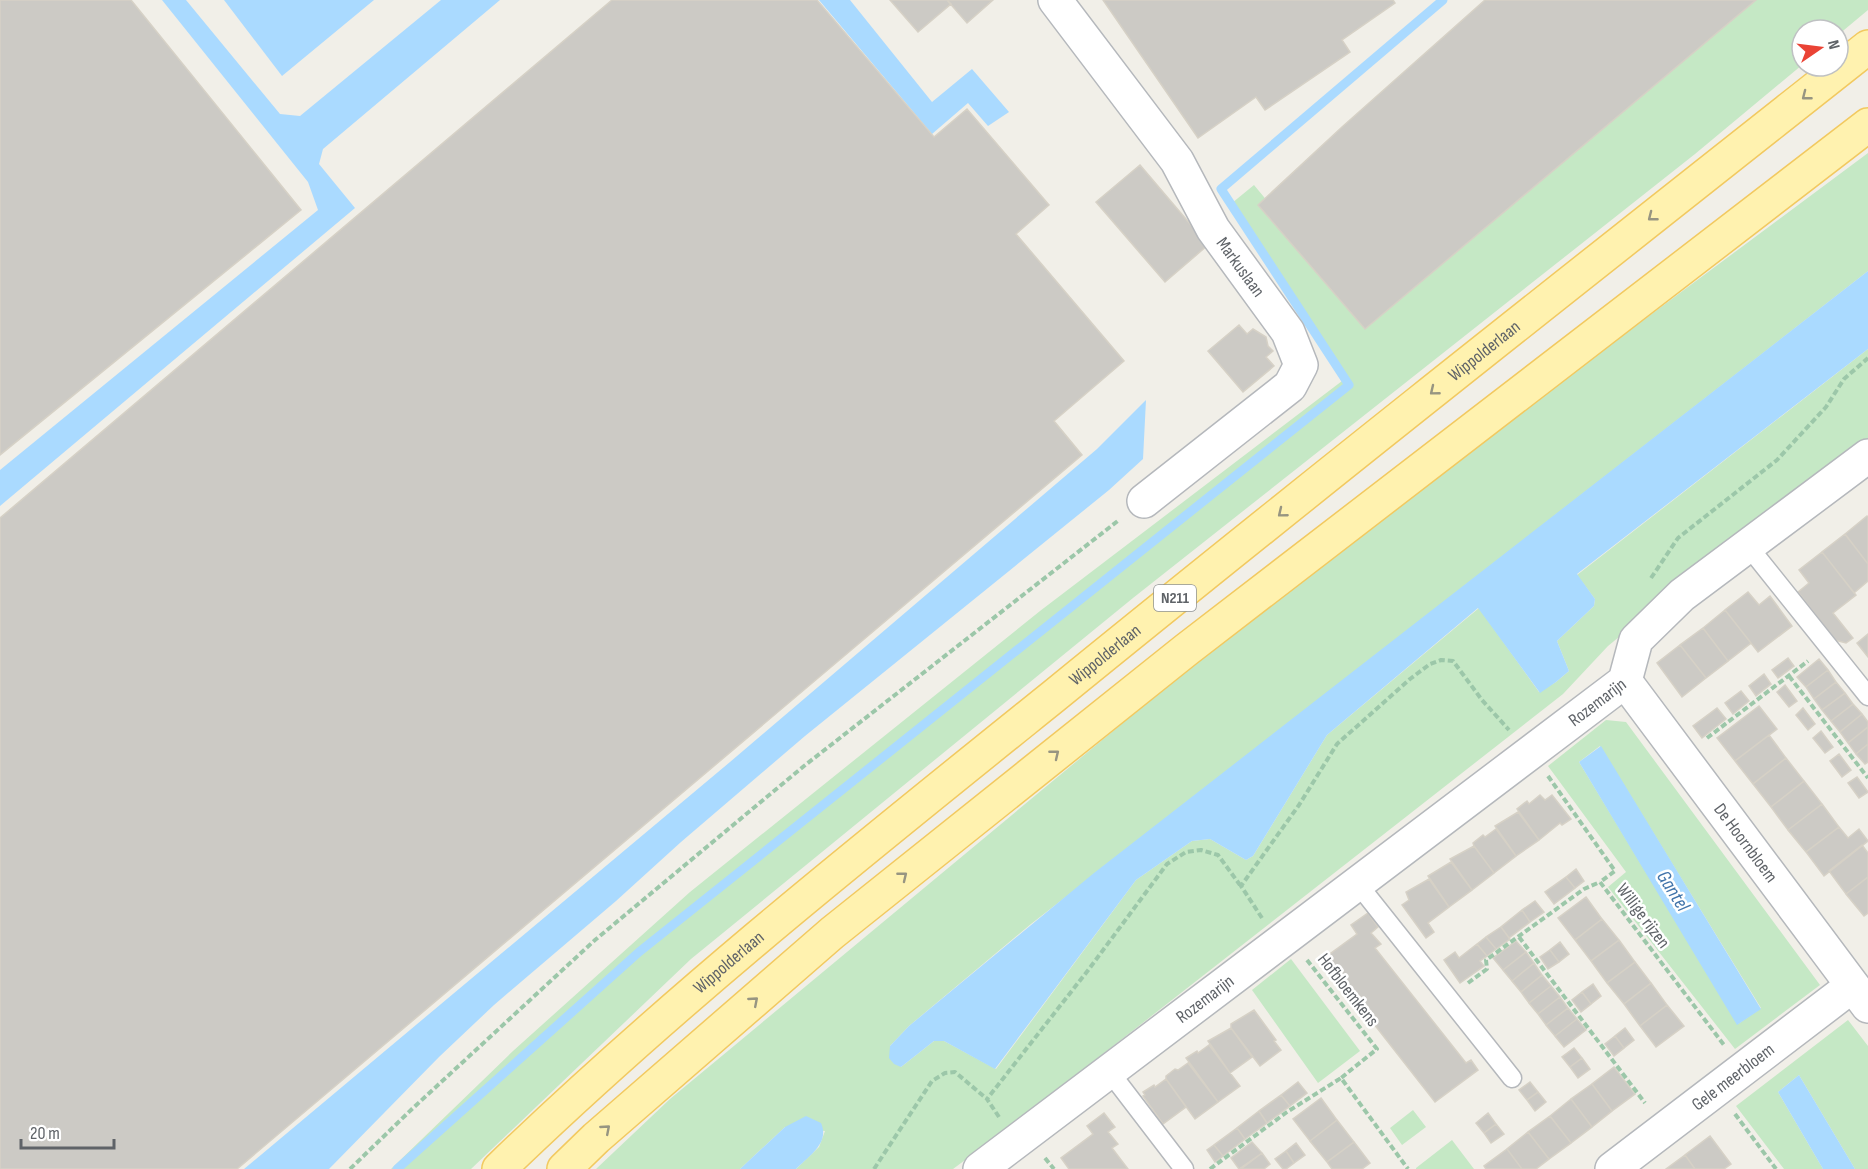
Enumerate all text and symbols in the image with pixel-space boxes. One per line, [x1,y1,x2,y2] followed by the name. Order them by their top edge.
[1790,18,1850,78] north arrow
[1823,38,1843,51] text: N
[1801,89,1812,100] one-way arrow
[1648,210,1659,221] one-way arrow
[1212,233,1269,301] street label: Markuslaan
[1444,316,1524,386] street label: Wippolderlaan
[1430,383,1441,394] one-way arrow
[1278,505,1289,516] one-way arrow
[1154,585,1196,611] road number: N211
[1065,620,1145,690] street label: Wippolderlaan
[1564,673,1630,731] street label: Rozemarijn
[1049,751,1060,762] one-way arrow
[1710,799,1782,886] street label: De Hoornbloem
[1651,866,1695,917] water label: Gantel
[896,873,907,884] one-way arrow
[1612,879,1674,953] street label: Willige rijzen
[689,926,768,998] street label: Wippolderlaan
[1313,949,1383,1031] street label: Hofbloemkens
[1172,970,1238,1027] street label: Rozemarijn
[747,997,758,1008] one-way arrow
[1687,1039,1778,1115] street label: Gele meerbloem
[21,1112,114,1150] scale bar
[30,1123,60,1144] text: 20 m
[599,1125,610,1136] one-way arrow

